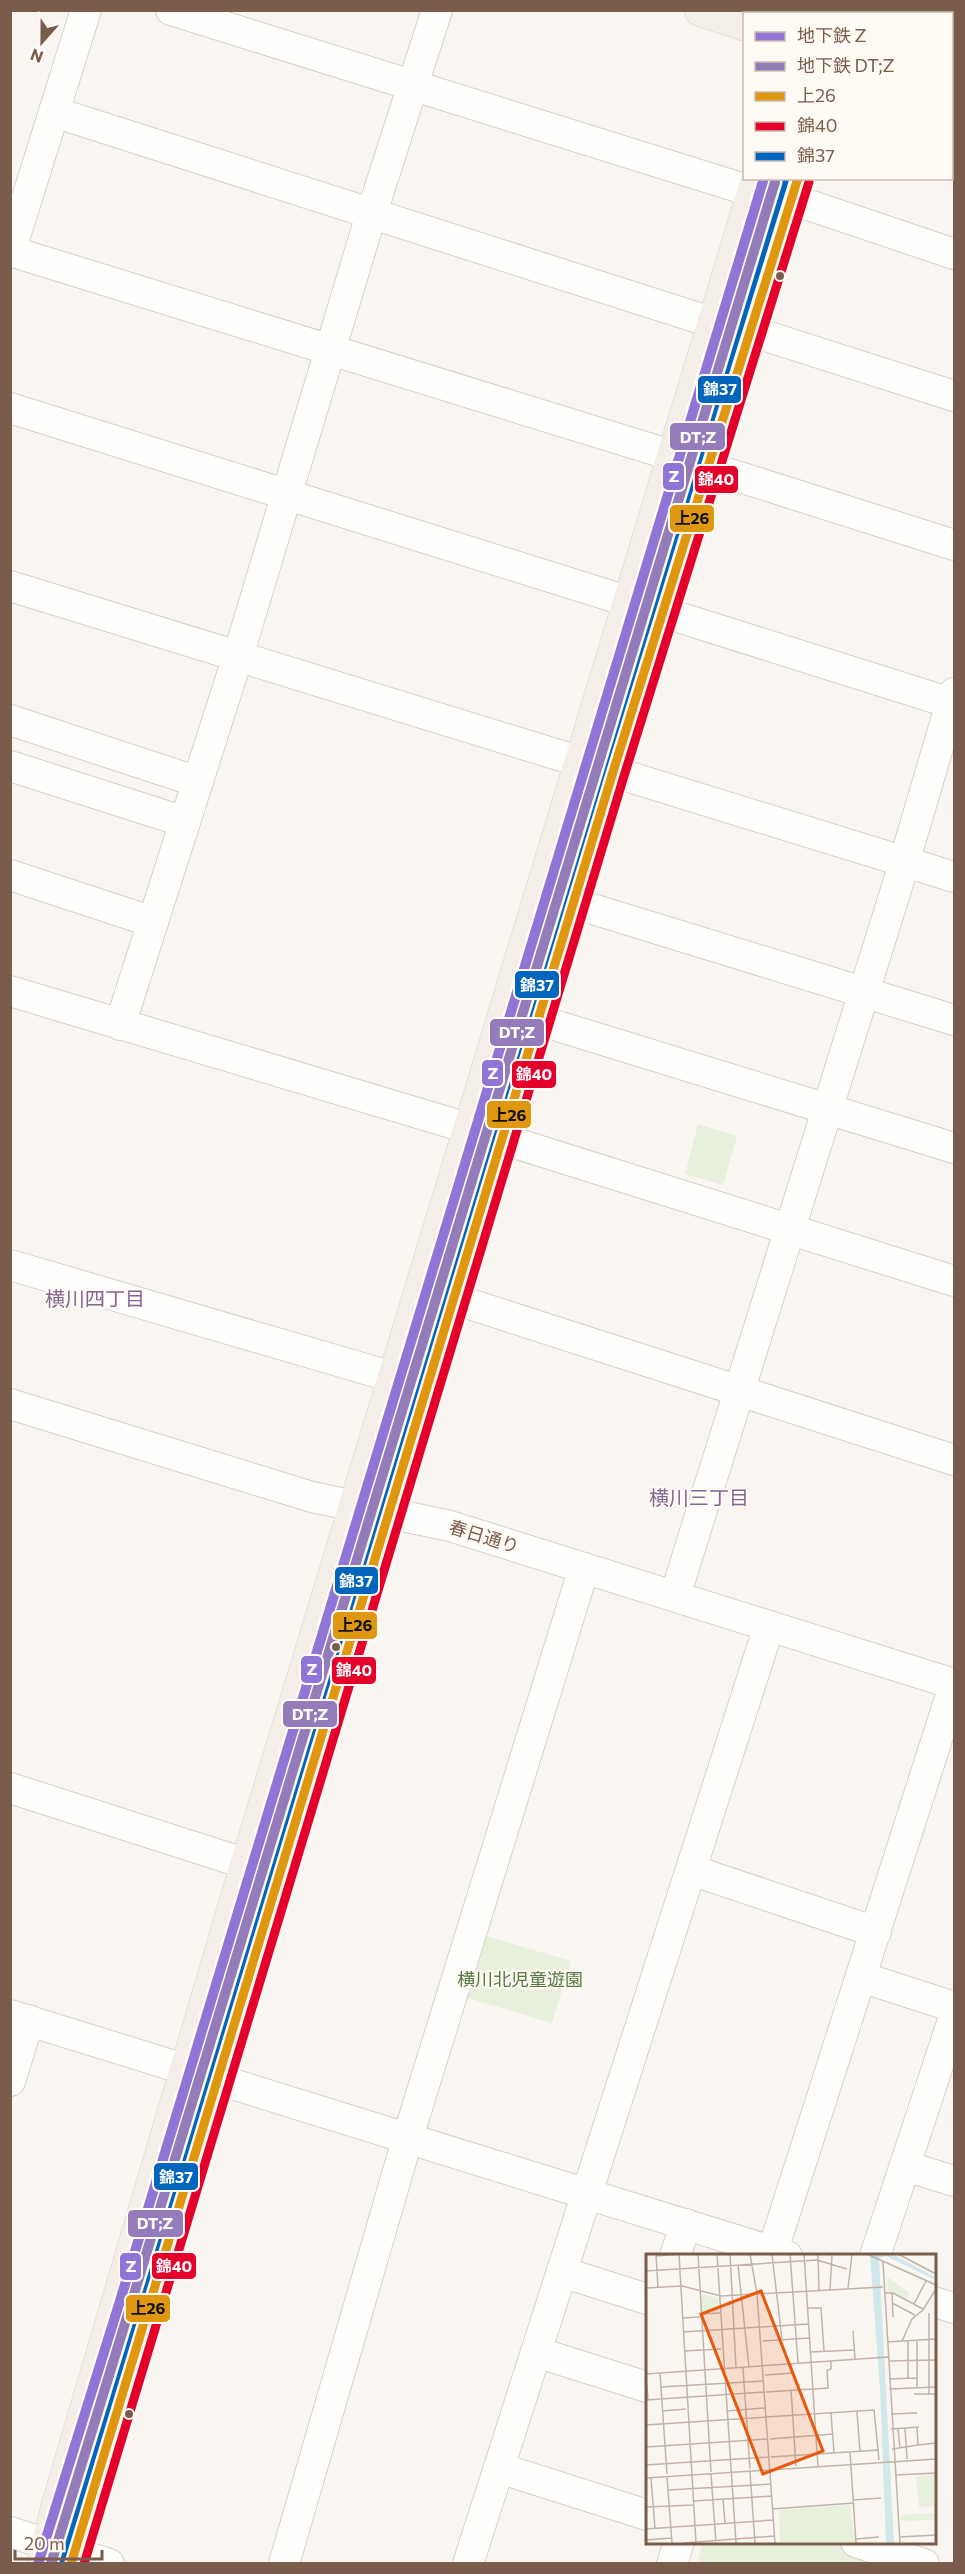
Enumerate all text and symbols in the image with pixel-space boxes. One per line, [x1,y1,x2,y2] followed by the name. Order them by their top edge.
[12,12,72,72] north arrow
[743,12,953,180] legend
[797,24,867,46] text: 地下鉄 Z
[27,45,45,67] text: N
[797,54,895,76] text: 地下鉄 DT;Z
[797,84,836,106] text: 上26
[797,114,838,136] text: 錦40
[797,144,835,166] text: 錦37
[774,270,786,282] unlabelled marker
[697,375,742,404] line badge: 錦37
[703,379,737,398] text: 錦37
[669,422,726,451] line badge: DT;Z
[680,427,716,446] text: DT;Z
[662,462,685,491] line badge: Z
[694,465,739,494] line badge: 錦40
[669,466,680,485] text: Z
[698,469,734,488] text: 錦40
[669,504,715,533] line badge: 上26
[675,508,710,527] text: 上26
[514,970,560,999] line badge: 錦37
[520,975,554,994] text: 錦37
[489,1018,545,1047] line badge: DT;Z
[499,1022,535,1041] text: DT;Z
[481,1059,504,1087] line badge: Z
[511,1060,557,1089] line badge: 錦40
[488,1063,499,1082] text: Z
[516,1064,552,1083] text: 錦40
[486,1100,532,1129] line badge: 上26
[492,1105,527,1124] text: 上26
[45,1286,145,1310] district label: 横川四丁目
[649,1485,749,1509] district label: 横川三丁目
[447,1515,522,1557] street label: 春日通り
[334,1566,379,1595] line badge: 錦37
[339,1571,373,1590] text: 錦37
[332,1611,378,1640] line badge: 上26
[338,1615,373,1634] text: 上26
[330,1641,342,1653] unlabelled marker
[300,1655,323,1684] line badge: Z
[331,1656,377,1685] line badge: 錦40
[307,1659,318,1678] text: Z
[336,1660,372,1679] text: 錦40
[282,1700,338,1728] line badge: DT;Z
[292,1704,328,1723] text: DT;Z
[457,1968,583,1990] park label: 横川北児童遊園
[153,2162,199,2191] line badge: 錦37
[159,2167,193,2186] text: 錦37
[127,2209,184,2238] line badge: DT;Z
[137,2213,173,2232] text: DT;Z
[119,2252,142,2281] line badge: Z
[151,2252,197,2280] line badge: 錦40
[646,2254,935,2544] inset map
[126,2256,137,2275] text: Z
[156,2256,192,2275] text: 錦40
[125,2294,171,2323] line badge: 上26
[131,2298,166,2317] text: 上26
[123,2408,135,2420] unlabelled marker
[15,2523,102,2561] scale bar
[24,2532,65,2554] text: 20 m

